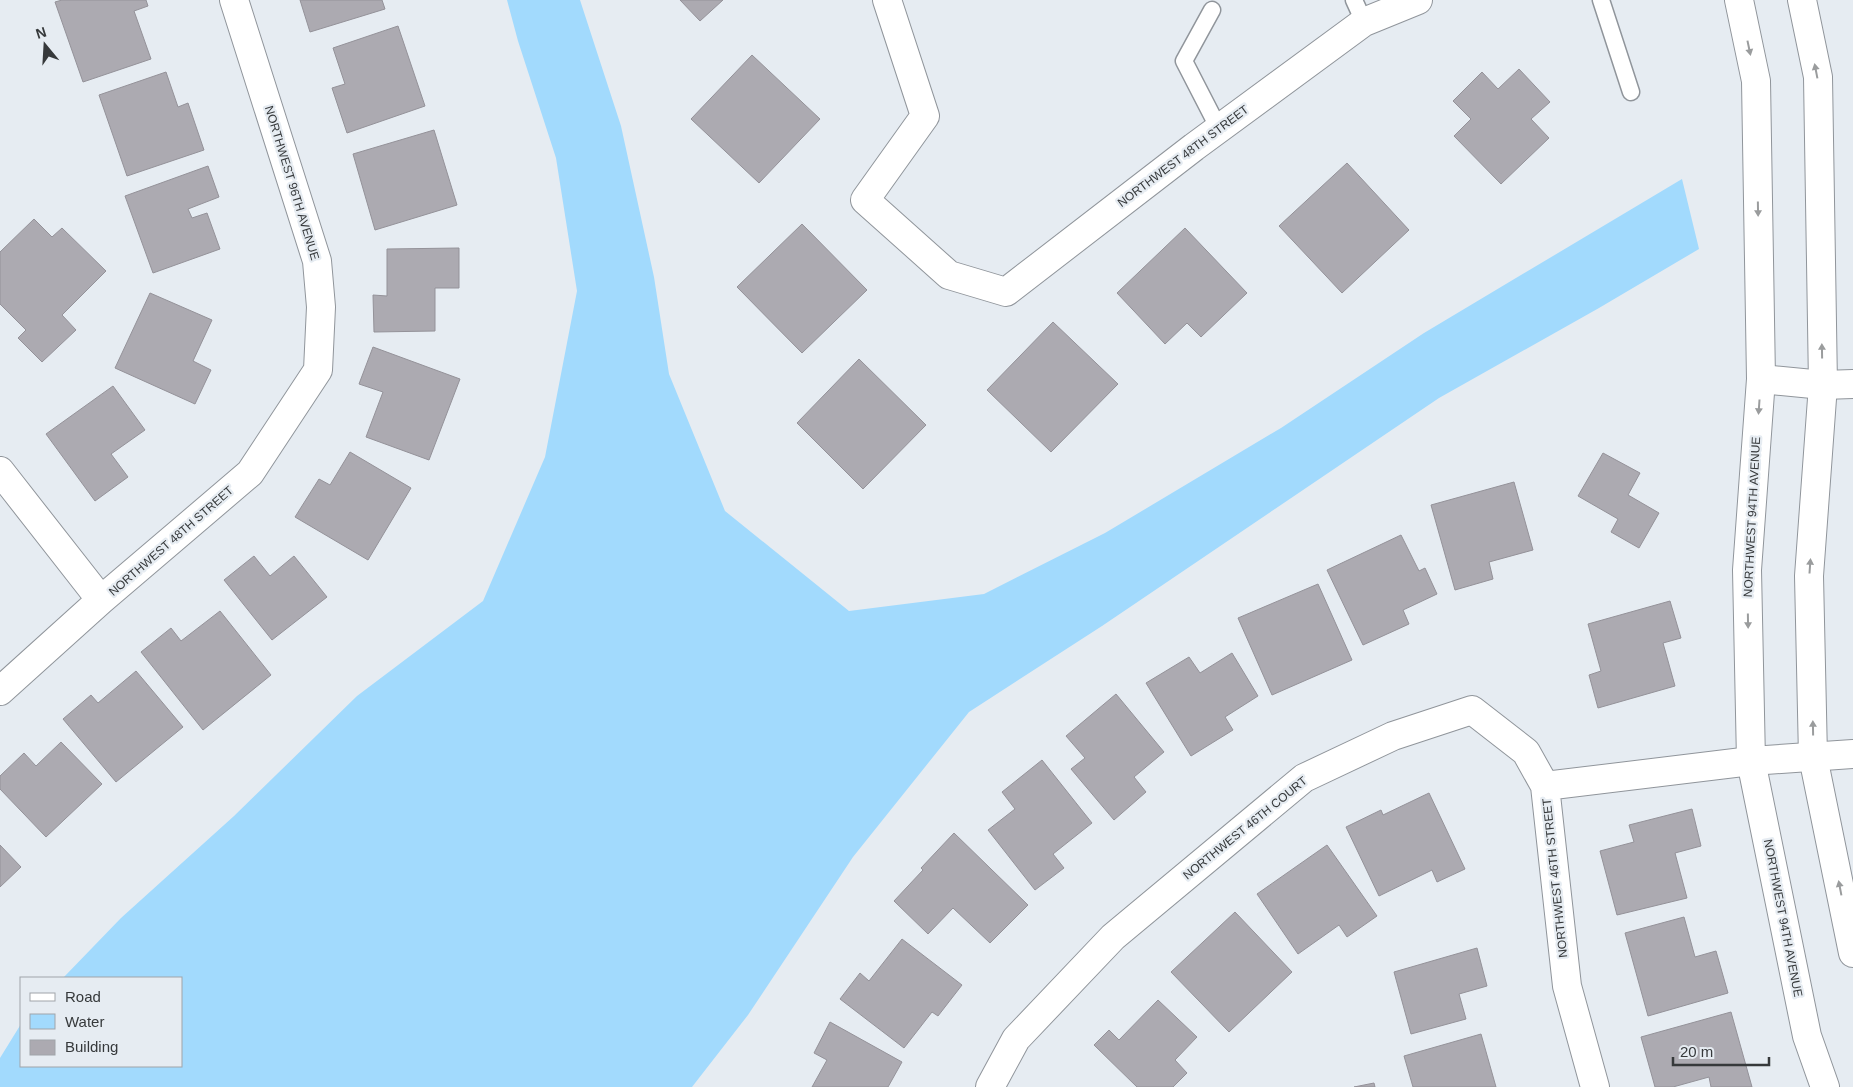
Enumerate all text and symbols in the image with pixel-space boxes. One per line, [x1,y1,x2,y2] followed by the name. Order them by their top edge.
[20,20,70,70] north arrow
[34,23,48,42] text: N
[1745,40,1753,55] one-way arrow
[1812,62,1820,78] one-way arrow
[1115,102,1252,210] street label: NORTHWEST 48TH STREET
[262,104,322,262] street label: NORTHWEST 96TH AVENUE
[1754,202,1762,218] one-way arrow
[1818,343,1826,359] one-way arrow
[1754,399,1762,415] one-way arrow
[1741,436,1763,598] street label: NORTHWEST 94TH AVENUE
[106,483,237,599] street label: NORTHWEST 48TH STREET
[1806,558,1814,574] one-way arrow
[1744,614,1752,630] one-way arrow
[1808,720,1816,736] one-way arrow
[1180,773,1310,882] street label: NORTHWEST 46TH COURT
[1540,797,1570,958] street label: NORTHWEST 46TH STREET
[1761,838,1805,998] street label: NORTHWEST 94TH AVENUE
[1836,881,1844,896] one-way arrow
[20,977,182,1067] legend
[65,988,101,1005] text: Road
[65,1013,104,1030] text: Water
[1673,1034,1769,1066] scale bar
[65,1038,118,1055] text: Building
[1680,1043,1713,1060] text: 20 m

